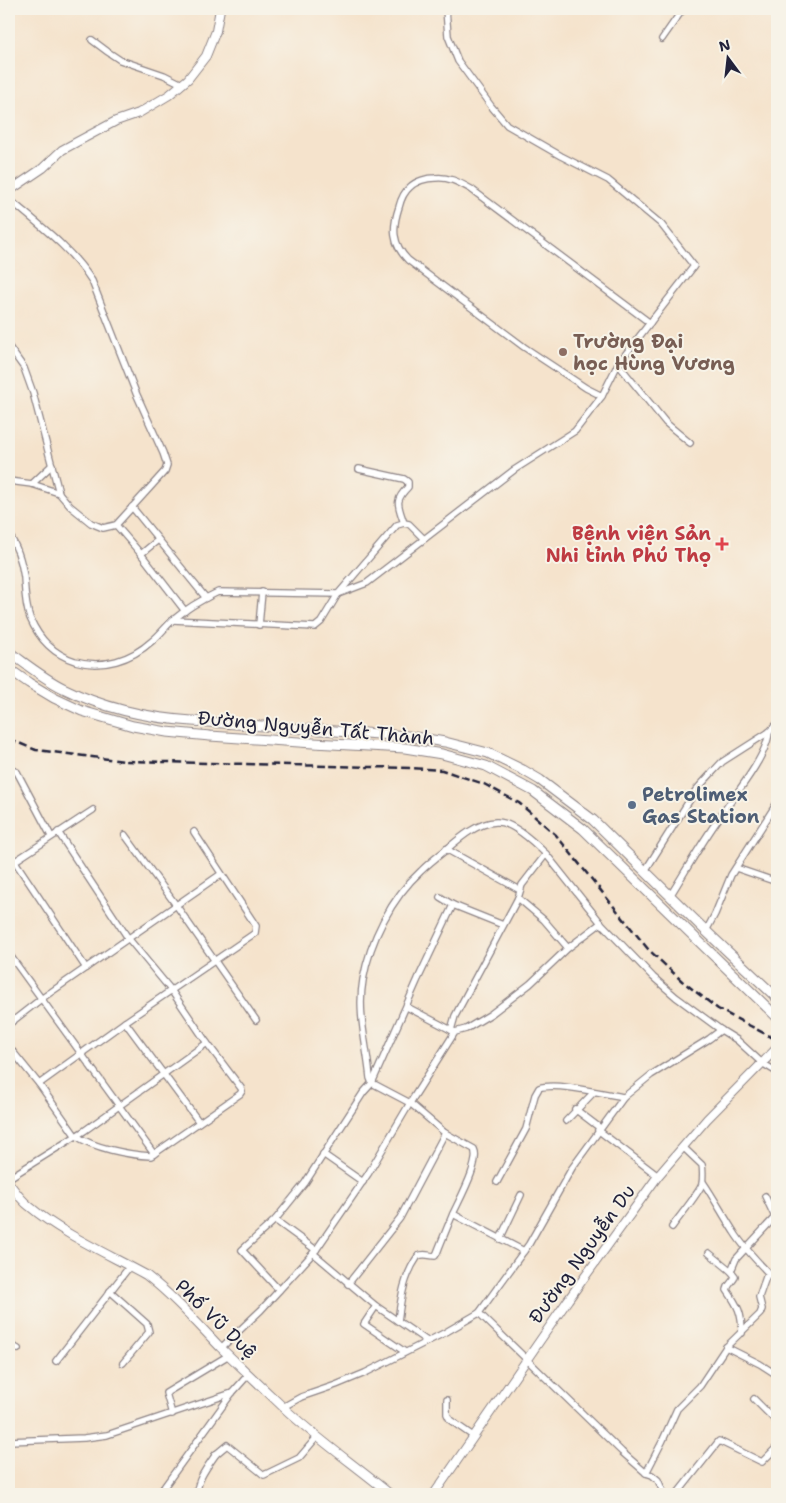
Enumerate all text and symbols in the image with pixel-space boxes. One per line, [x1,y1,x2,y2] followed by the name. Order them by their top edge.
[704,32,754,82] north arrow
[717,35,732,56] text: N
[573,329,735,376] place label: Trường Đại học Hùng Vương
[557,346,569,358] marker: Trường Đại học Hùng Vương
[546,521,711,568] place label: Bệnh viện Sản Nhi tỉnh Phú Thọ
[715,537,729,551] marker: Bệnh viện Sản Nhi tỉnh Phú Thọ
[197,705,435,751] street label: Đường Nguyễn Tất Thành
[642,782,760,829] place label: Petrolimex Gas Station
[626,799,638,811] marker: Petrolimex Gas Station
[523,1180,641,1328] street label: Đường Nguyễn Du
[170,1274,262,1364] street label: Phố Vũ Duệ

